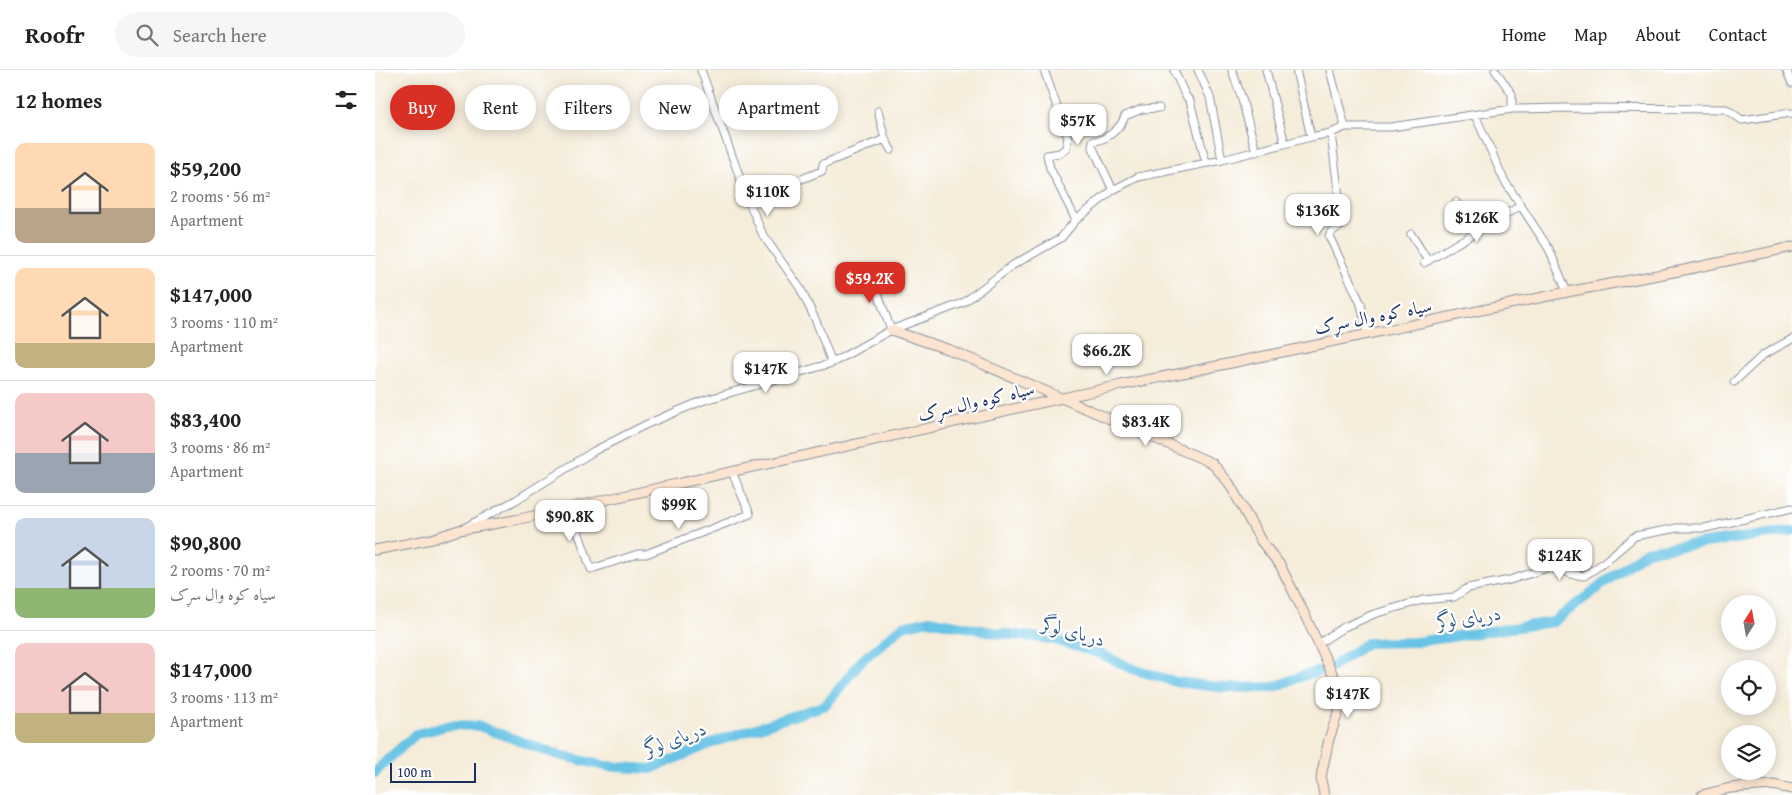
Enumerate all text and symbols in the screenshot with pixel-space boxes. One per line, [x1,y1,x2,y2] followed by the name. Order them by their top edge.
[115,12,465,57] search box
[25,17,85,52] text: Roofr
[133,21,161,49] icon: search
[173,21,267,49] text: Search here
[1502,21,1546,48] text: Home
[1574,21,1607,48] text: Map
[1635,21,1681,48] text: About
[1709,21,1767,48] text: Contact
[15,85,102,116] text: 12 homes
[390,85,455,130] chip: Buy
[465,85,536,130] chip: Rent
[546,85,630,130] chip: Filters
[640,85,709,130] chip: New
[719,85,838,130] chip: Apartment
[332,86,360,114] icon: filters
[1048,104,1108,146] pin: $57K
[1061,108,1095,132] text: $57K
[170,153,241,184] text: $59,200
[55,163,115,223] icon: home
[733,174,803,217] pin: $110K
[746,179,790,203] text: $110K
[170,184,270,208] text: 2 rooms · 56 m²
[1283,194,1353,236] pin: $136K
[1296,198,1340,222] text: $136K
[1442,200,1512,243] pin: $126K
[1455,205,1499,229] text: $126K
[170,208,243,232] text: Apartment
[829,262,911,304] pin: $59.2K
[846,266,894,290] text: $59.2K
[170,279,252,310] text: $147,000
[55,288,115,348] icon: home
[1312,291,1434,342] street label: سیاه کوه وال سړک
[170,310,278,334] text: 3 rooms · 110 m²
[170,334,243,358] text: Apartment
[1066,334,1148,376] pin: $66.2K
[1083,338,1131,362] text: $66.2K
[731,352,801,394] pin: $147K
[744,356,788,380] text: $147K
[915,374,1037,429] street label: سیاه کوه وال سړک
[170,404,241,435] text: $83,400
[1105,404,1187,447] pin: $83.4K
[1122,409,1170,433] text: $83.4K
[55,413,115,473] icon: home
[170,435,270,459] text: 3 rooms · 86 m²
[170,459,243,483] text: Apartment
[649,488,709,530] pin: $99K
[662,492,696,516] text: $99K
[529,500,611,542] pin: $90.8K
[546,504,594,528] text: $90.8K
[170,527,241,558] text: $90,800
[55,538,115,598] icon: home
[1525,538,1595,581] pin: $124K
[1538,543,1582,567] text: $124K
[170,558,270,582] text: 2 rooms · 70 m²
[170,582,276,606] text: سیاه کوه وال سړک
[1721,595,1776,650] north arrow
[1721,595,1776,780] map controls
[1434,599,1503,636] water label: دریای لوگر
[1038,608,1109,653] water label: دریای لوگر
[170,654,252,685] text: $147,000
[1721,660,1776,715] button: locate
[55,663,115,723] icon: home
[1313,676,1383,719] pin: $147K
[1326,681,1370,705] text: $147K
[170,685,278,709] text: 3 rooms · 113 m²
[170,709,243,733] text: Apartment
[639,714,710,763] water label: دریای لوگر
[1721,725,1776,780] button: layers
[390,760,476,783] scale bar
[397,762,432,782] text: 100 m

